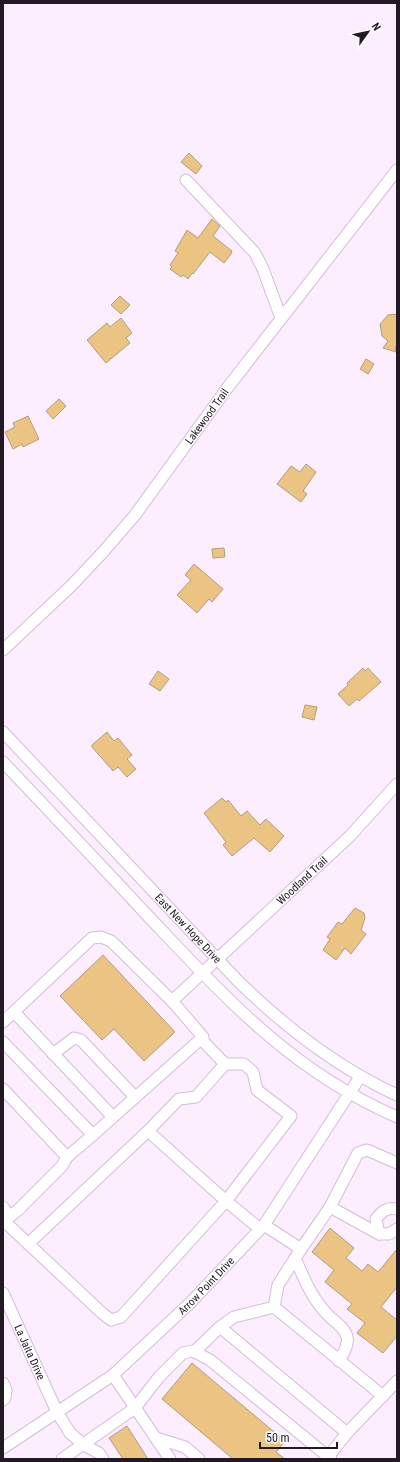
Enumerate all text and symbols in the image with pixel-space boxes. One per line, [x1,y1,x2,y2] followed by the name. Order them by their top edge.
[348,12,388,52] north arrow
[369,20,383,33] text: N
[182,386,231,447] street label: Lakewood Trail
[274,854,330,907] street label: Woodland Trail
[152,891,224,966] street label: East New Hope Drive
[175,1254,237,1317] street label: Arrow Point Drive
[12,1323,48,1382] street label: La Jaita Drive
[260,1424,337,1450] scale bar
[266,1431,290,1445] text: 50 m

